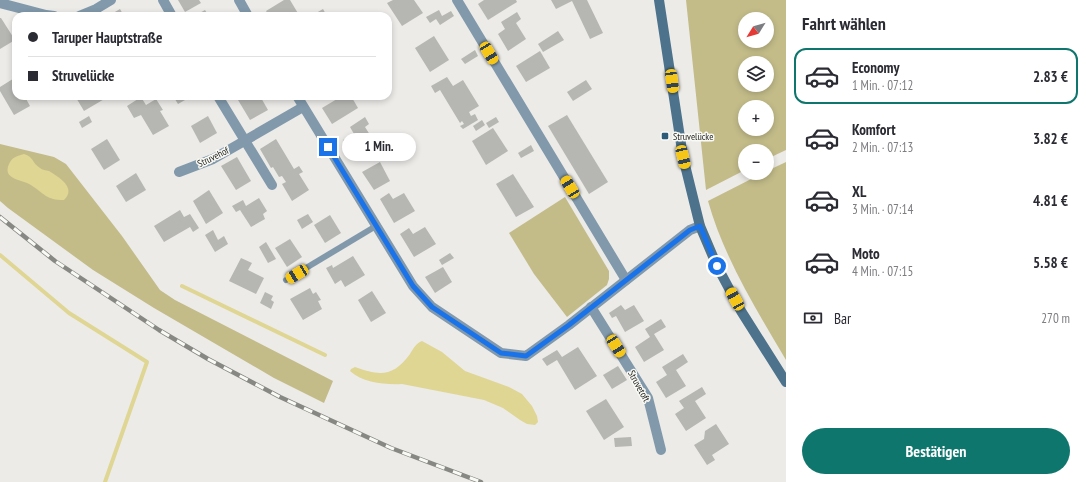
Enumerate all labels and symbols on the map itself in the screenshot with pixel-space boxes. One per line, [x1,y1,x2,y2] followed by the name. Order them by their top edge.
[738,12,774,48] north arrow
[478,40,500,66] car
[664,68,680,94] car
[673,130,713,143] place label: Struvelücke
[660,131,670,141] marker: Struvelücke
[342,133,416,161] callout: 1 Min.
[319,138,337,156] route end
[195,144,231,170] street label: Struvehof
[674,144,692,170] car
[559,174,581,200] car
[708,257,726,275] route start
[284,263,310,285] car
[724,286,746,312] car
[605,333,627,359] car
[625,368,653,404] street label: Struvetoft

